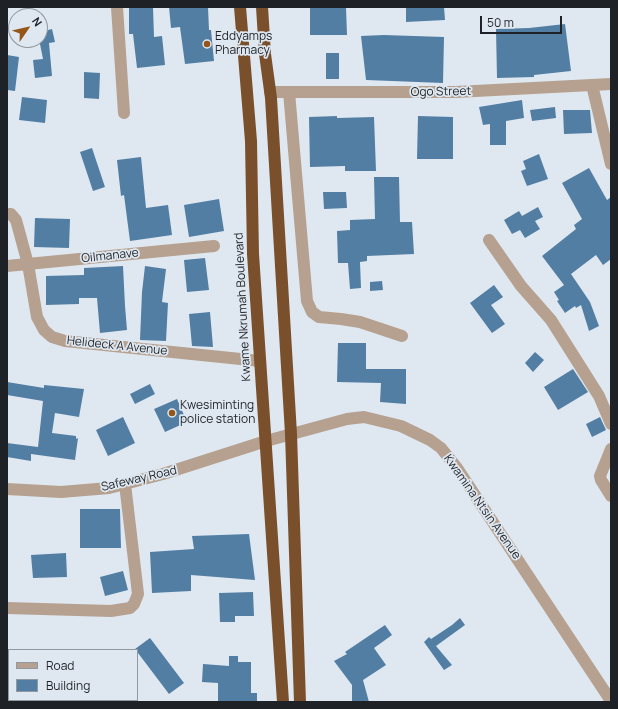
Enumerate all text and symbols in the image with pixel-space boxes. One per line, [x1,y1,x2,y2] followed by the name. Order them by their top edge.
[8,8,48,48] north arrow
[482,8,564,34] scale bar
[29,14,46,29] text: N
[487,14,514,31] text: 50 m
[215,30,272,58] place label: Eddyamps Pharmacy
[202,39,212,49] marker: Eddyamps Pharmacy
[411,84,471,100] street label: Ogo Street
[232,232,254,382] street label: Kwame Nkrumah Boulevard
[81,246,139,266] street label: Oilmanave
[66,334,168,358] street label: Helideck A Avenue
[180,399,255,427] place label: Kwesiminting police station
[167,408,177,418] marker: Kwesiminting police station
[440,452,524,562] street label: Kwamina Ntsin Avenue
[100,463,178,495] street label: Safeway Road
[8,649,138,701] legend
[46,657,74,674] text: Road
[46,677,90,694] text: Building

